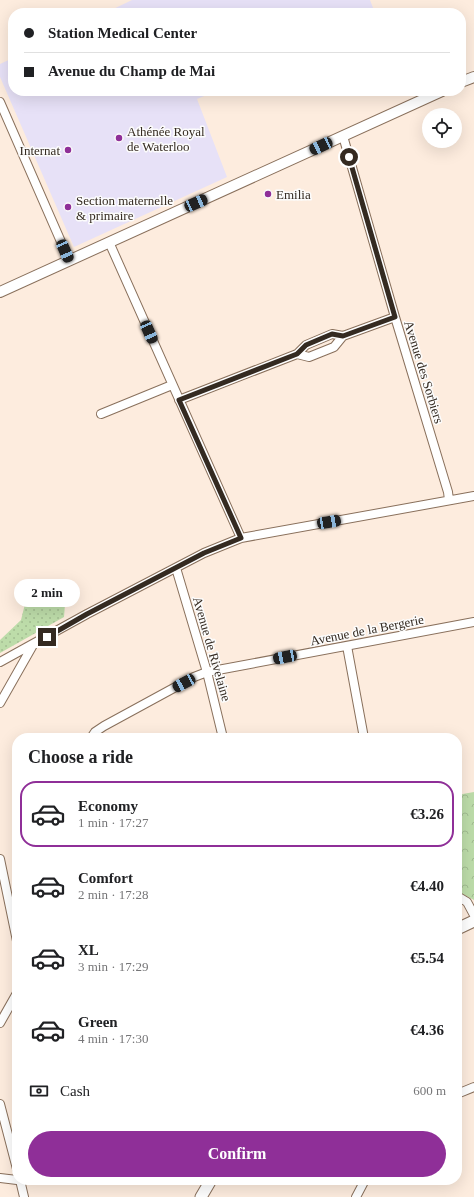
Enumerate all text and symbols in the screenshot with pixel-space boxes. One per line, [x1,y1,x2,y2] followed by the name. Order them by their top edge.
[48,25,197,41] text: Station Medical Center
[48,63,215,79] text: Avenue du Champ de Mai
[422,108,462,148] map controls
[422,108,462,148] button: locate
[127,124,205,154] place label: Athénée Royal de Waterloo
[114,133,124,143] marker: Athénée Royal de Waterloo
[308,135,334,157] car
[20,143,60,158] place label: Internat
[63,145,73,155] marker: Internat
[340,148,358,166] route start
[276,187,311,202] place label: Emilia
[263,189,273,199] marker: Emilia
[76,193,173,223] place label: Section maternelle & primaire
[183,193,209,213] car
[63,202,73,212] marker: Section maternelle & primaire
[55,238,75,264] car
[139,319,159,345] car
[401,319,447,425] street label: Avenue des Sorbiers
[316,514,342,530] car
[14,579,80,607] callout: 2 min
[31,585,63,600] text: 2 min
[190,595,234,703] street label: Avenue de Rivelaine
[309,612,425,648] street label: Avenue de la Bergerie
[38,628,56,646] route end
[272,649,298,665] car
[171,672,197,694] car
[28,747,133,767] text: Choose a ride
[30,796,66,832] icon: car
[78,798,138,814] text: Economy
[410,806,444,822] text: €3.26
[78,815,148,830] text: 1 min · 17:27
[30,868,66,904] icon: car
[78,870,133,886] text: Comfort
[410,878,444,894] text: €4.40
[78,887,148,902] text: 2 min · 17:28
[30,940,66,976] icon: car
[78,942,99,958] text: XL
[410,950,444,966] text: €5.54
[78,959,148,974] text: 3 min · 17:29
[30,1012,66,1048] icon: car
[78,1014,118,1030] text: Green
[410,1022,444,1038] text: €4.36
[78,1031,148,1046] text: 4 min · 17:30
[28,1080,50,1102] icon: cash
[60,1083,90,1099] text: Cash
[413,1083,446,1098] text: 600 m
[28,1131,446,1177] button: Confirm

